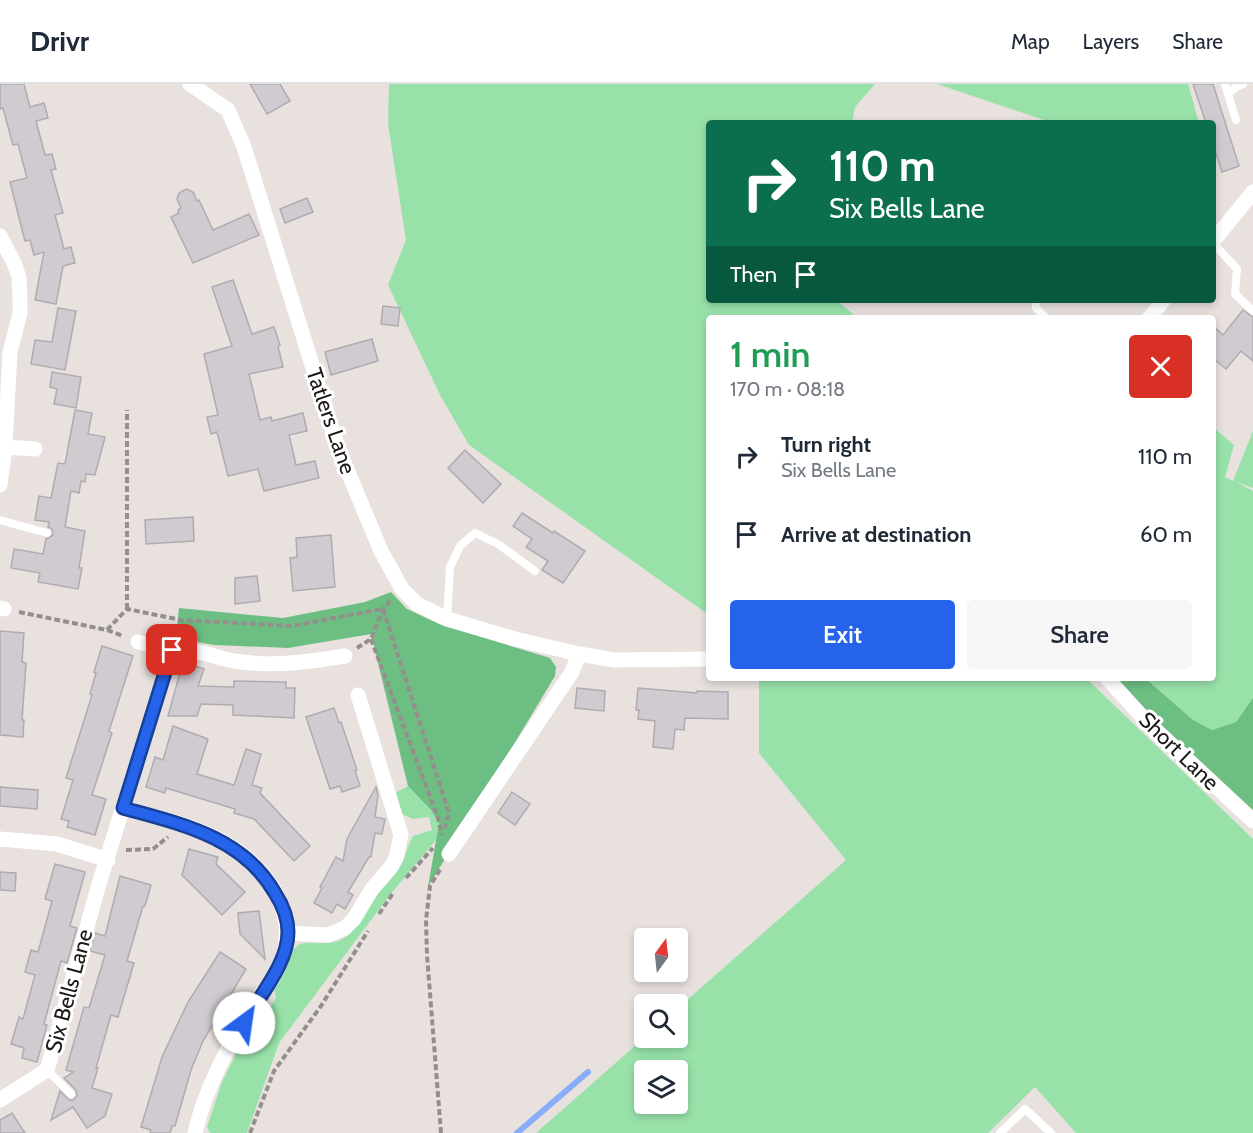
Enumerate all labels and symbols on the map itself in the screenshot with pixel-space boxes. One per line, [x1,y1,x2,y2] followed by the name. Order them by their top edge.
[300,364,362,478] street label: Tatlers Lane
[146,624,197,675] pin
[1133,706,1225,796] street label: Short Lane
[40,926,98,1056] street label: Six Bells Lane
[634,928,688,982] north arrow
[212,991,276,1055] position arrow

